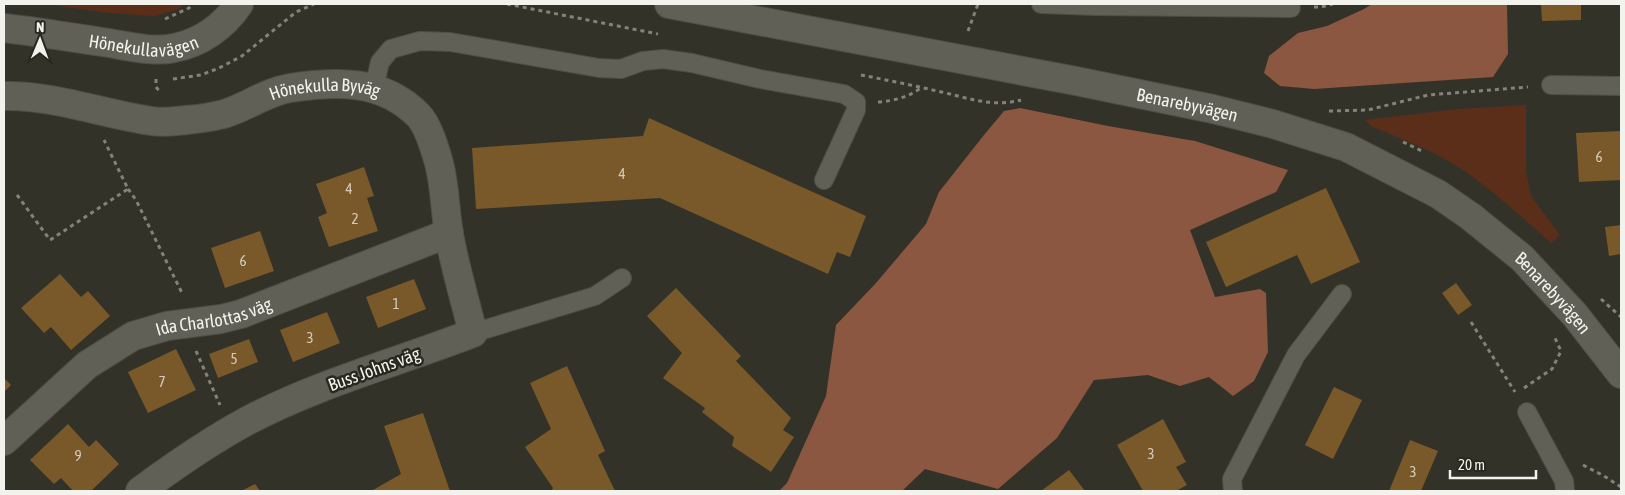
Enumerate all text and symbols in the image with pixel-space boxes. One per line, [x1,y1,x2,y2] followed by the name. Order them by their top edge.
[15,15,65,65] north arrow
[36,19,44,35] text: N
[87,30,201,60] street label: Hönekullavägen
[266,73,383,104] street label: Hönekulla Byväg
[1135,83,1240,125] street label: Benarebyvägen
[1595,148,1603,165] house number: 6
[618,165,626,182] house number: 4
[345,180,353,197] house number: 4
[351,210,359,227] house number: 2
[1512,247,1596,337] street label: Benarebyvägen
[239,252,247,269] house number: 6
[153,293,275,339] street label: Ida Charlottas väg
[392,295,400,312] house number: 1
[306,329,314,346] house number: 3
[325,343,423,395] street label: Buss Johns väg
[230,350,238,367] house number: 5
[158,373,166,390] house number: 7
[1147,445,1155,462] house number: 3
[74,447,82,464] house number: 9
[1450,448,1536,480] scale bar
[1458,456,1485,473] text: 20 m
[1409,463,1417,480] house number: 3

